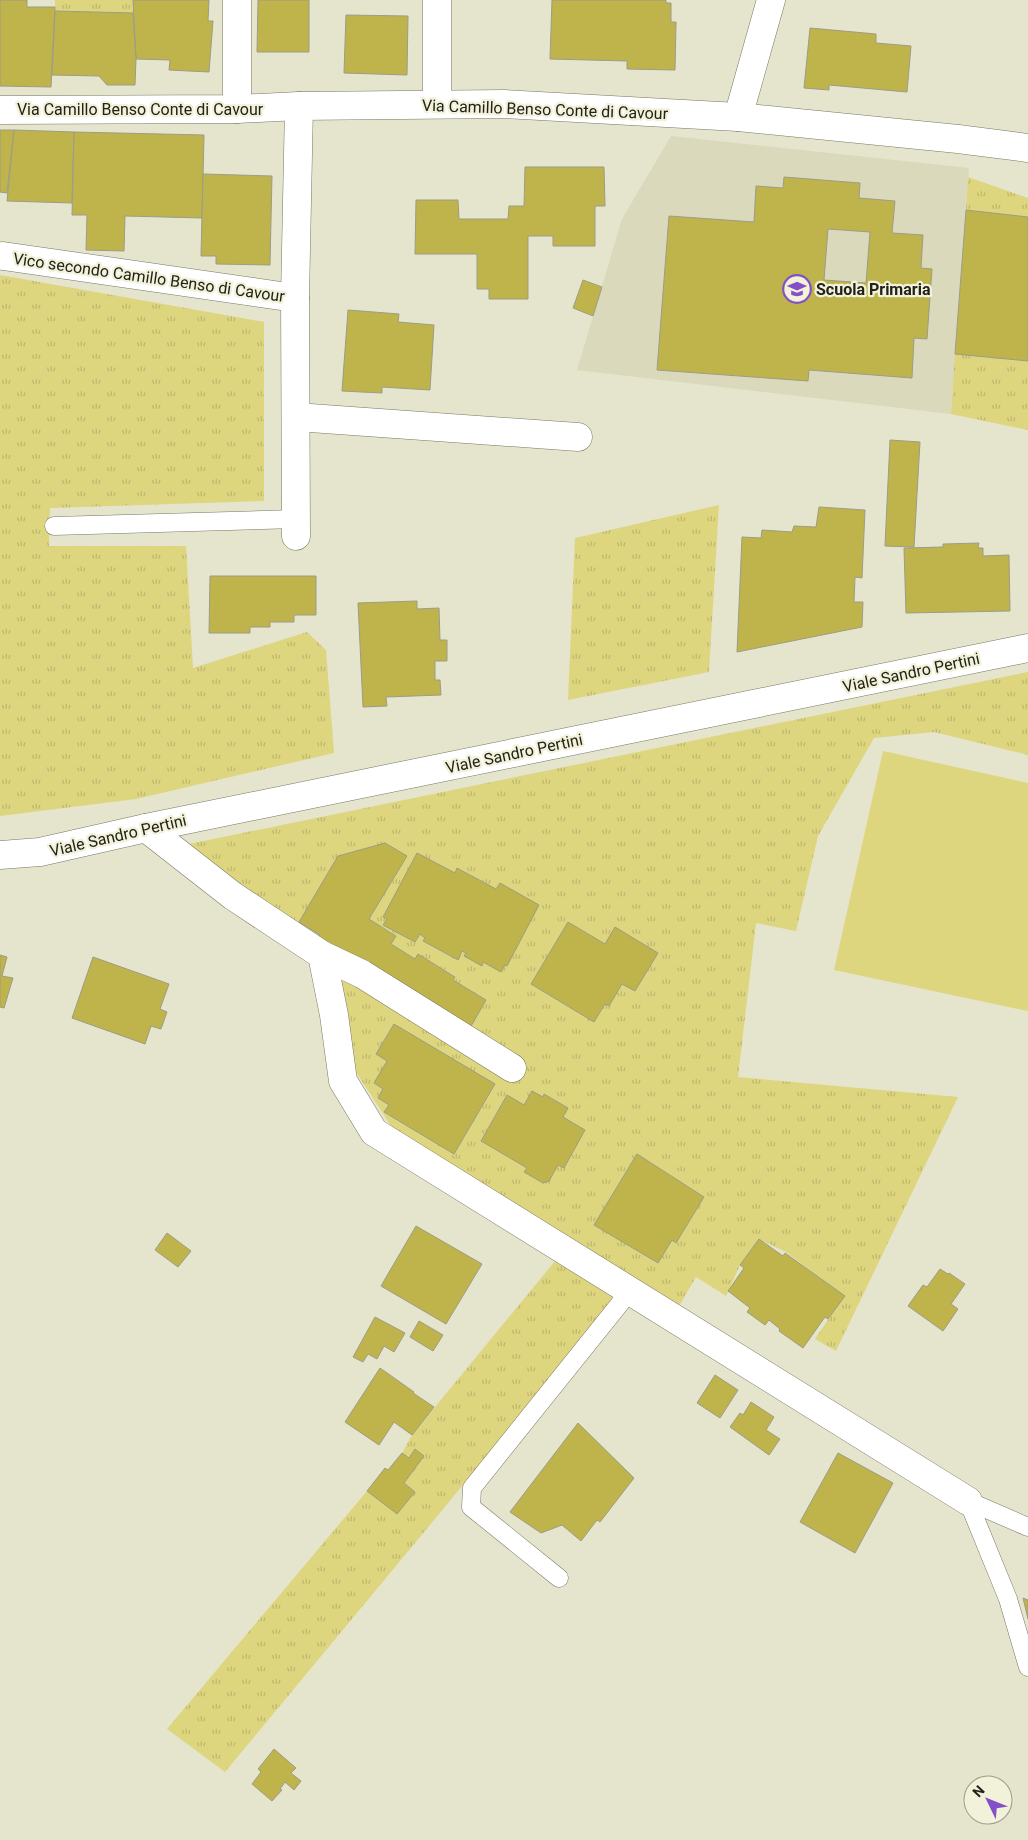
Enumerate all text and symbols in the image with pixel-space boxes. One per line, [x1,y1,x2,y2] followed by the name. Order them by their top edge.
[422,96,669,123] street label: Via Camillo Benso Conte di Cavour
[17,100,264,119] street label: Via Camillo Benso Conte di Cavour
[12,249,287,306] street label: Vico secondo Camillo Benso di Cavour
[782,274,812,304] school or university icon: Scuola Primaria
[816,280,931,299] place label: Scuola Primaria
[841,649,981,696] street label: Viale Sandro Pertini
[444,730,584,777] street label: Viale Sandro Pertini
[48,811,188,860] street label: Viale Sandro Pertini
[963,1775,1013,1825] north arrow
[969,1782,988,1800] text: N

